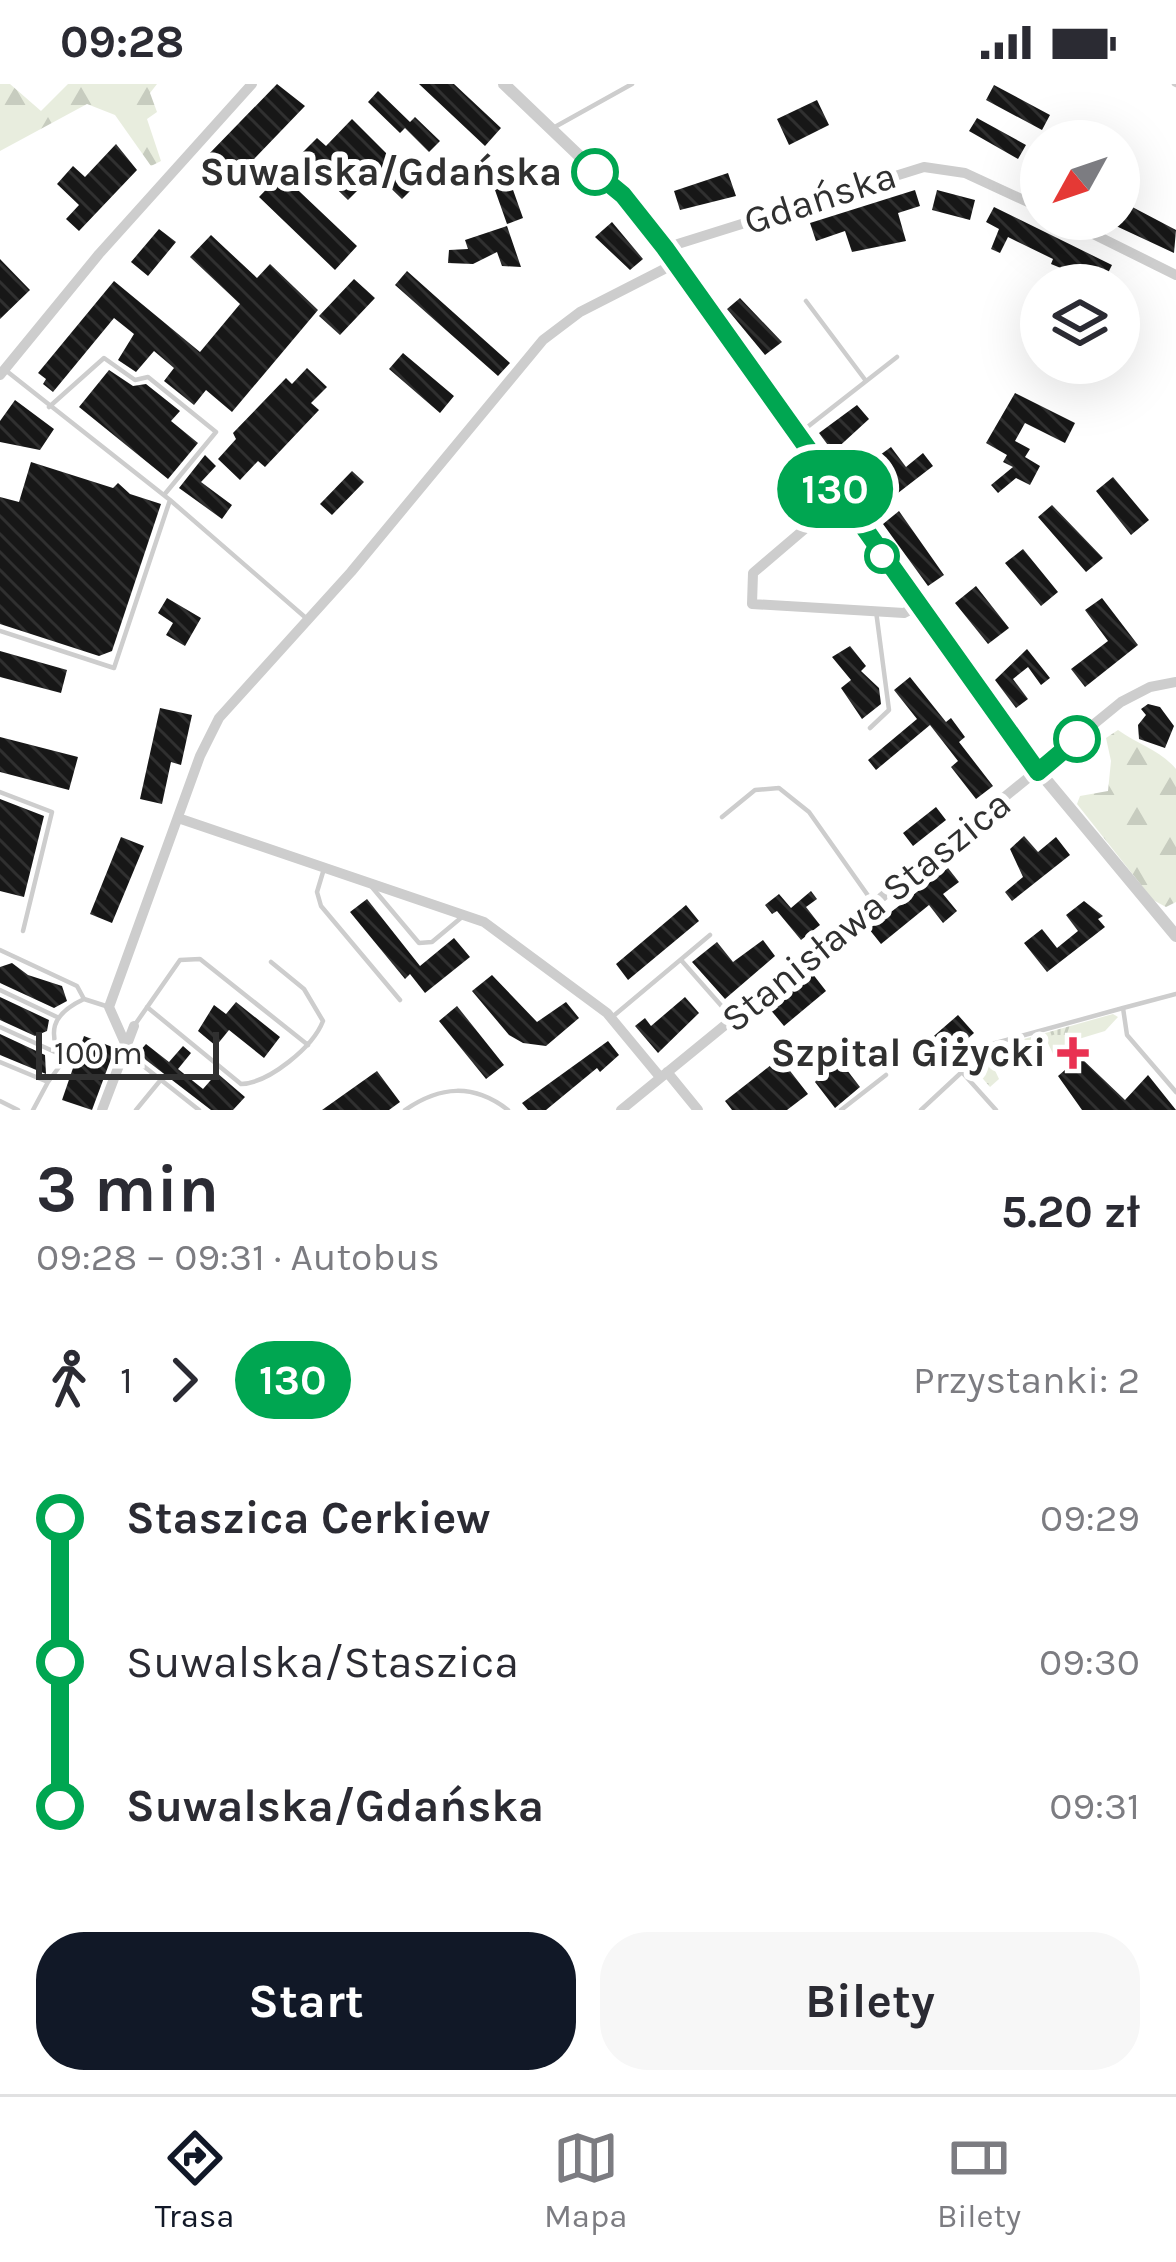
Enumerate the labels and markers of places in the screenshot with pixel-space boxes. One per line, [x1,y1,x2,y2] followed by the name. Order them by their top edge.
[200,149,562,195] place label: Suwalska/Gdańska
[573,150,617,194] marker: Suwalska/Gdańska
[866,540,898,572] unlabelled marker
[1055,717,1099,761] unlabelled marker
[771,1030,1046,1076] place label: Szpital Giżycki
[1057,1037,1089,1069] marker: Szpital Giżycki

